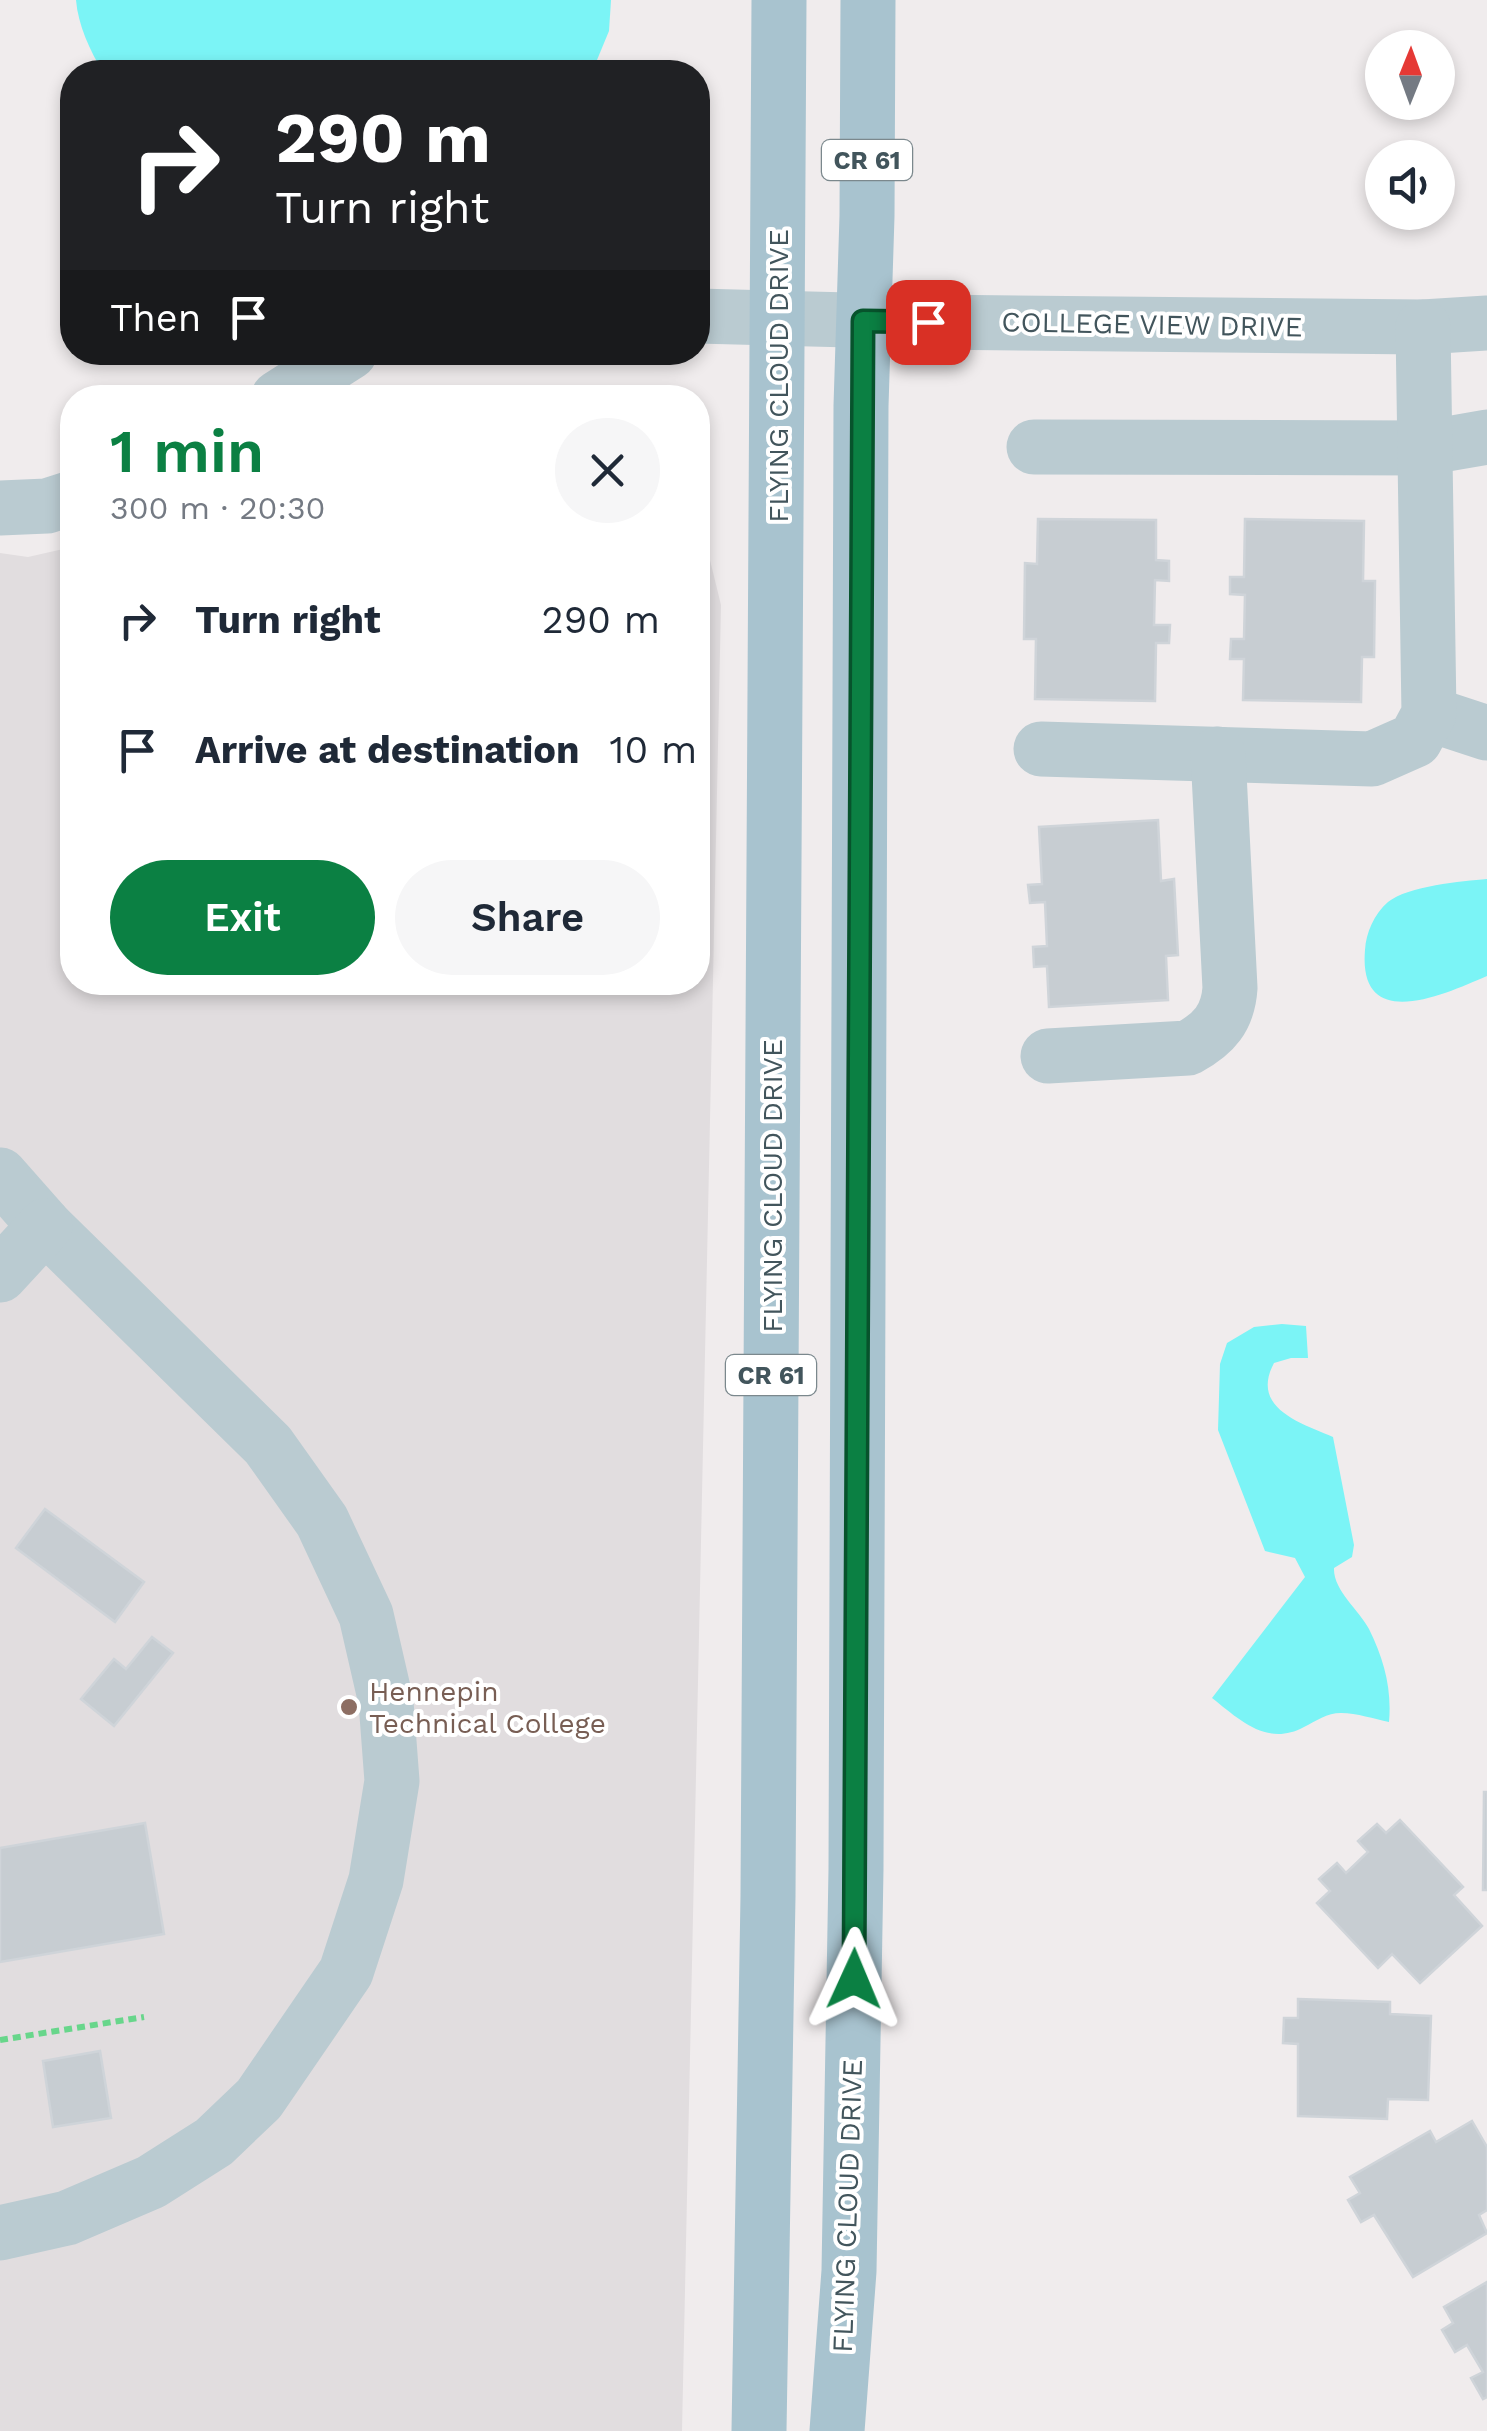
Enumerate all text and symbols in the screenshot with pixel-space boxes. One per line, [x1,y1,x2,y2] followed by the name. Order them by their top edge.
[1365,30,1455,120] north arrow
[1365,30,1455,230] map controls
[275,97,491,179] text: 290 m
[110,100,240,230] icon: right
[822,140,912,180] road number: CR 61
[1365,140,1455,230] button: sound
[275,181,489,234] text: Turn right
[762,229,795,523] street label: FLYING CLOUD DRIVE
[886,280,971,365] pin
[221,290,276,345] icon: arrive
[901,295,956,350] icon: arrive
[110,296,201,340] text: Then
[1001,305,1303,344] street label: COLLEGE VIEW DRIVE
[110,416,264,487] text: 1 min
[555,418,660,523] button: close
[110,489,326,527] text: 300 m · 20:30
[110,593,165,648] icon: right
[195,598,381,642] text: Turn right
[542,598,660,642] text: 290 m
[110,723,165,778] icon: arrive
[195,728,580,772] text: Arrive at destination
[610,728,697,772] text: 10 m
[110,860,375,975] button: Exit
[395,860,660,975] button: Share
[756,1039,789,1333] street label: FLYING CLOUD DRIVE
[726,1355,816,1395] road number: CR 61
[369,1675,606,1740] place label: Hennepin Technical College
[338,1696,360,1718] marker: Hennepin Technical College
[802,1927,906,2031] position arrow
[826,2059,869,2353] street label: FLYING CLOUD DRIVE

